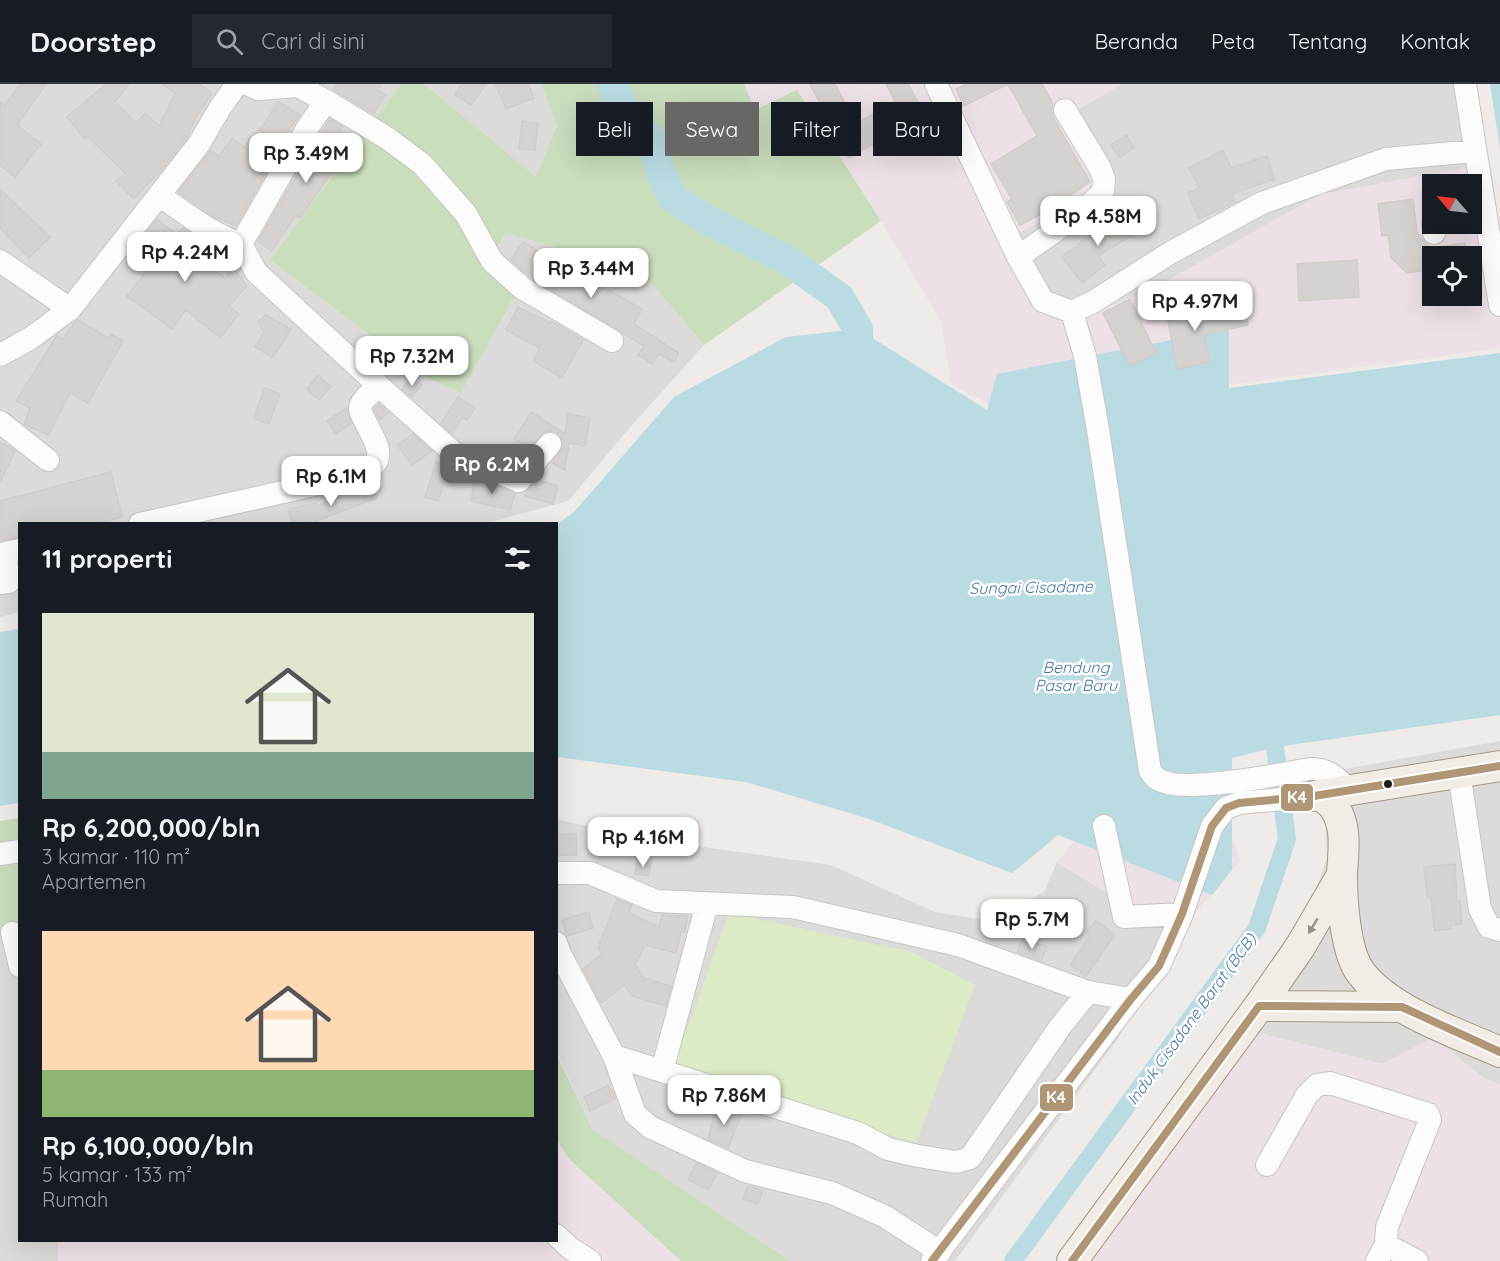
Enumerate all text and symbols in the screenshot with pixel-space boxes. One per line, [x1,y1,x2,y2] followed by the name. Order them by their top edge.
[192,14,612,68] search box
[30,24,156,59] text: Doorstep
[213,25,246,58] icon: search
[261,27,365,55] text: Cari di sini
[1094,28,1178,54] text: Beranda
[1211,28,1255,54] text: Peta
[1288,28,1367,54] text: Tentang
[1400,28,1470,54] text: Kontak
[576,102,653,156] chip: Beli
[665,102,759,156] chip: Sewa
[771,102,861,156] chip: Filter
[873,102,962,156] chip: Baru
[244,133,368,184] pin: Rp 3.49M
[263,140,349,165] text: Rp 3.49M
[1422,174,1482,234] north arrow
[1422,174,1482,306] map controls
[1036,196,1160,247] pin: Rp 4.58M
[1054,203,1142,228] text: Rp 4.58M
[123,232,247,283] pin: Rp 4.24M
[141,239,229,264] text: Rp 4.24M
[1422,246,1482,306] button: locate
[529,248,653,299] pin: Rp 3.44M
[548,255,634,280] text: Rp 3.44M
[1133,281,1257,332] pin: Rp 4.97M
[1152,288,1238,313] text: Rp 4.97M
[350,336,474,387] pin: Rp 7.32M
[370,343,454,368] text: Rp 7.32M
[437,444,547,495] pin: Rp 6.2M
[454,451,530,476] text: Rp 6.2M
[276,456,386,507] pin: Rp 6.1M
[295,463,367,488] text: Rp 6.1M
[42,542,173,575] text: 11 properti
[501,542,534,575] icon: filters
[969,576,1094,598] water label: Sungai Cisadane
[234,652,342,760] icon: home
[1035,657,1118,695] water label: Bendung Pasar Baru
[1382,778,1394,790] unlabelled marker
[1280,783,1314,812] line badge: K4
[1287,787,1308,807] text: K4
[42,811,260,844] text: Rp 6,200,000/bln
[581,817,705,868] pin: Rp 4.16M
[602,824,684,849] text: Rp 4.16M
[42,844,190,869] text: 3 kamar · 110 m²
[42,869,146,894] text: Apartemen
[977,899,1087,950] pin: Rp 5.7M
[995,906,1069,931] text: Rp 5.7M
[1308,918,1318,935] one-way arrow
[1122,928,1261,1109] water label: Induk Cisadane Barat (BCB)
[234,970,342,1078] icon: home
[662,1075,786,1126] pin: Rp 7.86M
[682,1082,766,1107] text: Rp 7.86M
[1039,1083,1074,1112] line badge: K4
[1046,1087,1067,1107] text: K4
[42,1129,254,1162] text: Rp 6,100,000/bln
[42,1162,192,1187] text: 5 kamar · 133 m²
[42,1187,108,1212] text: Rumah

